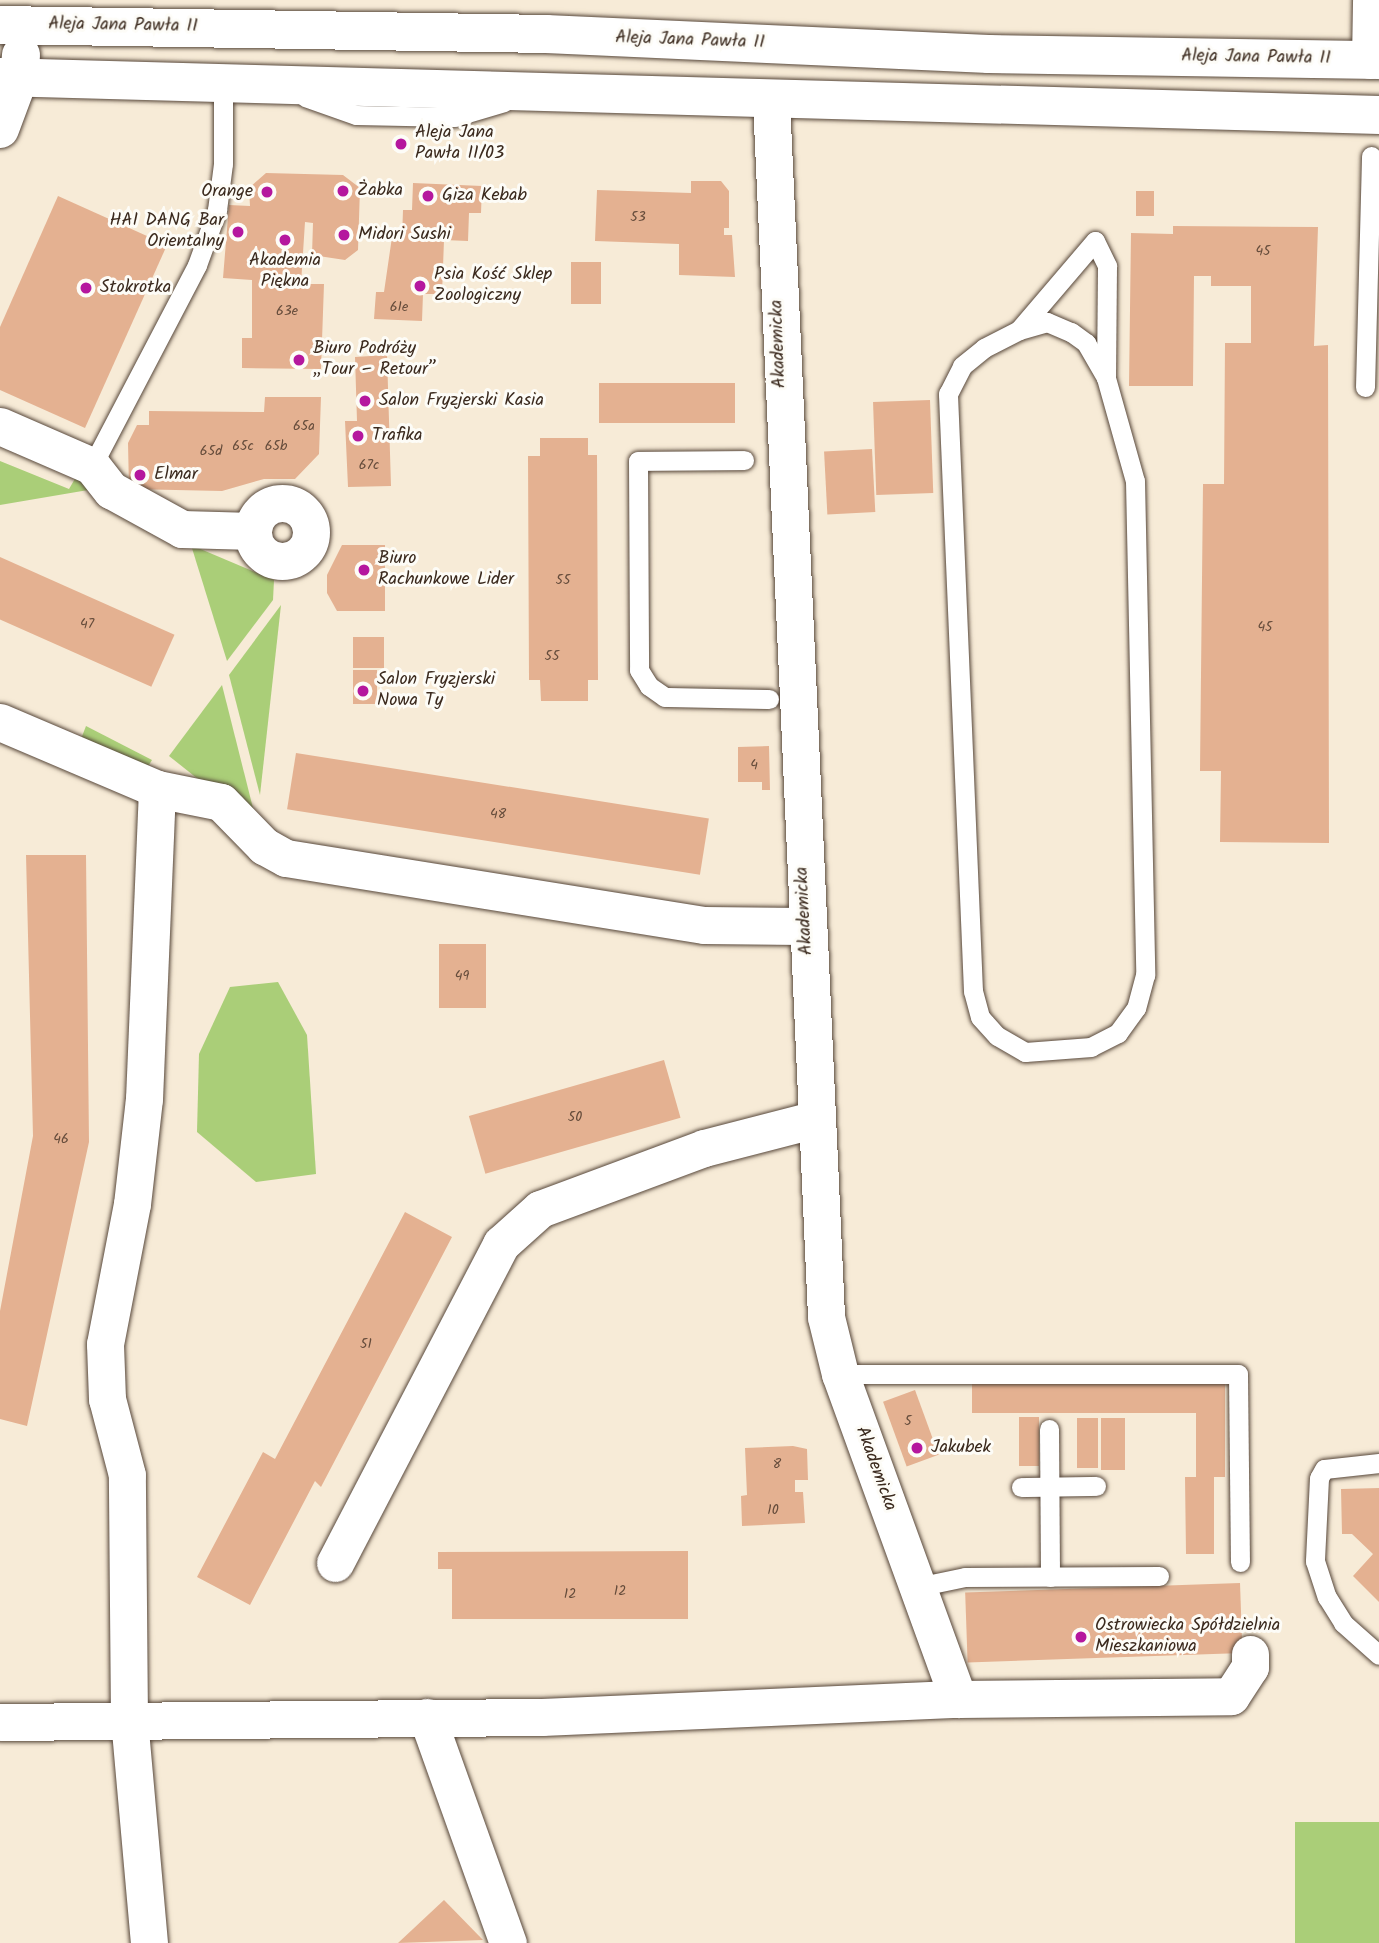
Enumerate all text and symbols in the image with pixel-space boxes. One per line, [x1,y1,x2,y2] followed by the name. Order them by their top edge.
[48,14,198,38] street label: Aleja Jana Pawła II
[615,28,765,54] street label: Aleja Jana Pawła II
[1181,46,1331,70] street label: Aleja Jana Pawła II
[415,123,504,166] place label: Aleja Jana Pawła II/03
[393,136,409,152] marker: Aleja Jana Pawła II/03
[357,180,403,202] place label: Żabka
[201,181,253,203] place label: Orange
[335,183,351,199] marker: Żabka
[259,184,275,200] marker: Orange
[442,185,527,207] place label: Giza Kebab
[420,188,436,204] marker: Giza Kebab
[630,209,646,225] house number: 53
[109,211,224,254] place label: HAI DANG Bar Orientalny
[230,224,246,240] marker: HAI DANG Bar Orientalny
[358,224,451,246] place label: Midori Sushi
[336,227,352,243] marker: Midori Sushi
[277,232,293,248] marker: Akademia Piękna
[1255,243,1271,259] house number: 45
[249,251,321,294] place label: Akademia Piękna
[434,265,552,308] place label: Psia Kość Sklep Zoologiczny
[100,277,171,299] place label: Stokrotka
[412,278,428,294] marker: Psia Kość Sklep Zoologiczny
[78,280,94,296] marker: Stokrotka
[390,299,408,315] house number: 61e
[767,299,791,389] street label: Akademicka
[276,303,298,319] house number: 63e
[313,339,437,382] place label: Biuro Podróży „Tour – Retour”
[291,352,307,368] marker: Biuro Podróży „Tour – Retour”
[379,390,544,412] place label: Salon Fryzjerski Kasia
[357,393,373,409] marker: Salon Fryzjerski Kasia
[293,418,315,434] house number: 65a
[372,425,422,447] place label: Trafika
[350,428,366,444] marker: Trafika
[232,438,254,454] house number: 65c
[265,438,287,454] house number: 65b
[200,443,222,459] house number: 65d
[359,457,379,473] house number: 67c
[154,464,198,486] place label: Elmar
[132,467,148,483] marker: Elmar
[378,549,514,592] place label: Biuro Rachunkowe Lider
[356,562,372,578] marker: Biuro Rachunkowe Lider
[555,572,571,588] house number: 55
[80,616,94,632] house number: 47
[1257,619,1273,635] house number: 45
[544,648,560,664] house number: 55
[377,670,495,712] place label: Salon Fryzjerski Nowa Ty
[355,683,371,699] marker: Salon Fryzjerski Nowa Ty
[750,757,758,773] house number: 4
[490,806,506,822] house number: 48
[792,866,818,956] street label: Akademicka
[455,968,469,984] house number: 49
[568,1109,582,1125] house number: 50
[53,1131,69,1147] house number: 46
[360,1336,372,1352] house number: 51
[904,1413,912,1429] house number: 5
[850,1424,900,1514] street label: Akademicka
[931,1437,991,1459] place label: Jakubek
[909,1440,925,1456] marker: Jakubek
[773,1456,781,1472] house number: 8
[767,1502,779,1518] house number: 10
[614,1583,626,1599] house number: 12
[564,1586,576,1602] house number: 12
[1095,1616,1280,1658] place label: Ostrowiecka Spółdzielnia Mieszkaniowa
[1073,1629,1089,1645] marker: Ostrowiecka Spółdzielnia Mieszkaniowa

